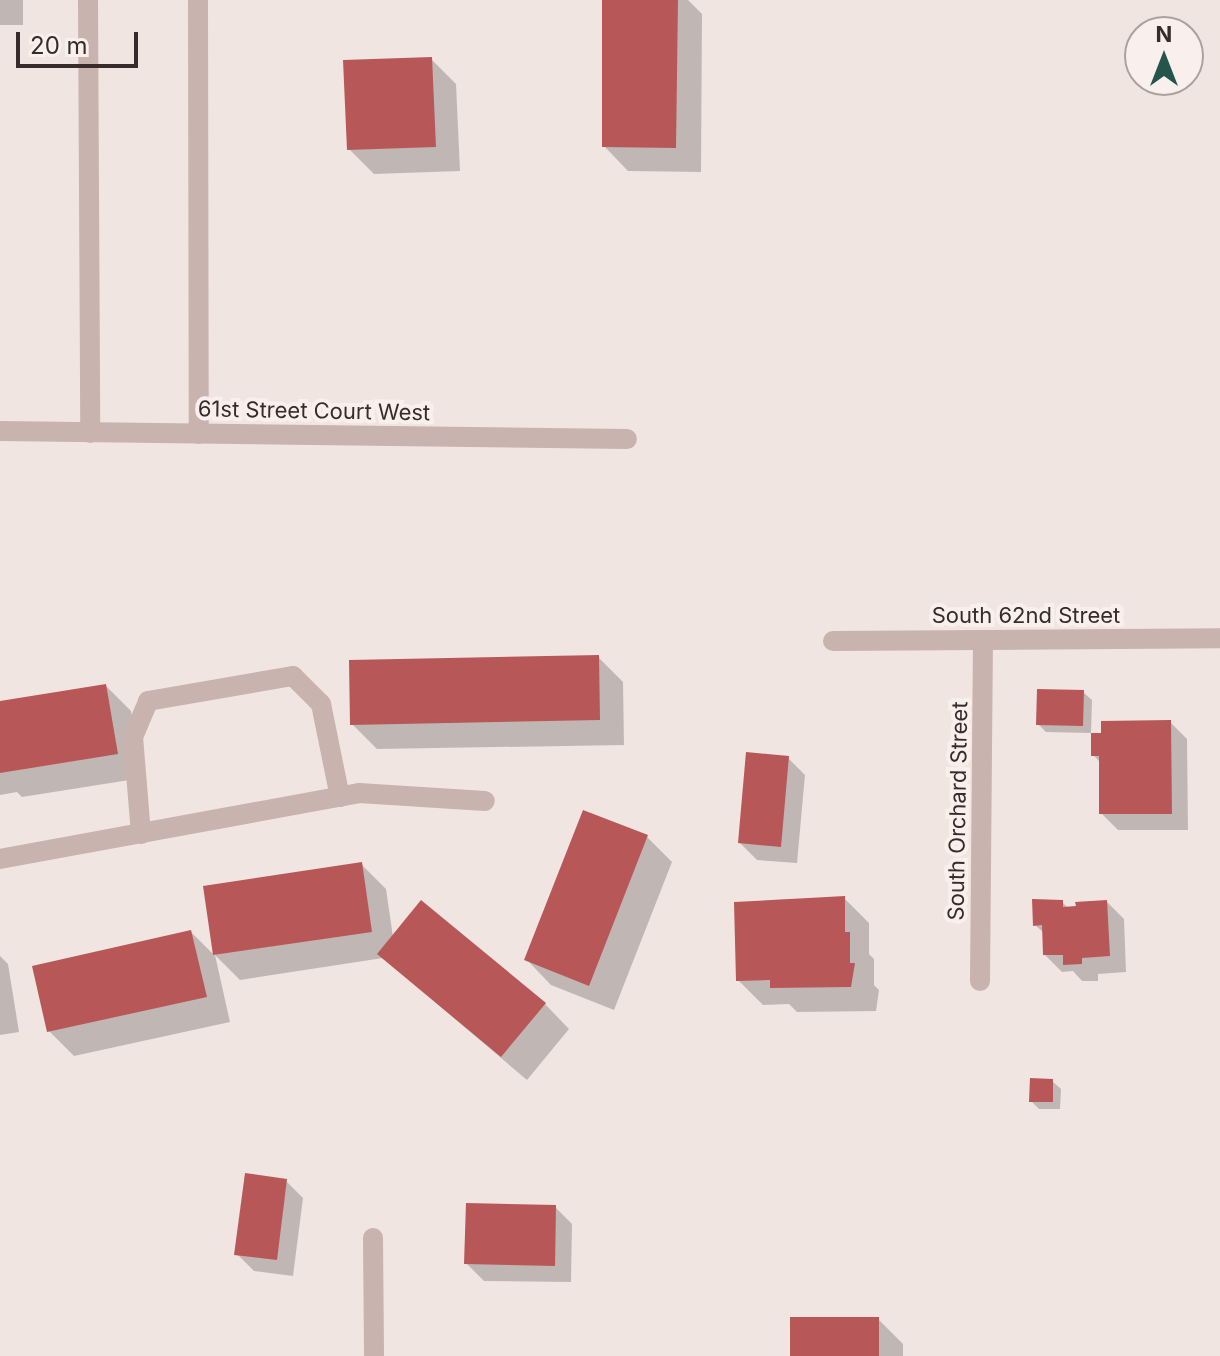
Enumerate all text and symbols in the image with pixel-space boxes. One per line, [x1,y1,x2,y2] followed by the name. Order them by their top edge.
[20,16,142,66] scale bar
[1124,16,1204,96] north arrow
[1156,21,1172,47] text: N
[30,31,88,60] text: 20 m
[198,396,430,426] street label: 61st Street Court West
[932,603,1120,629] street label: South 62nd Street
[943,701,973,921] street label: South Orchard Street

